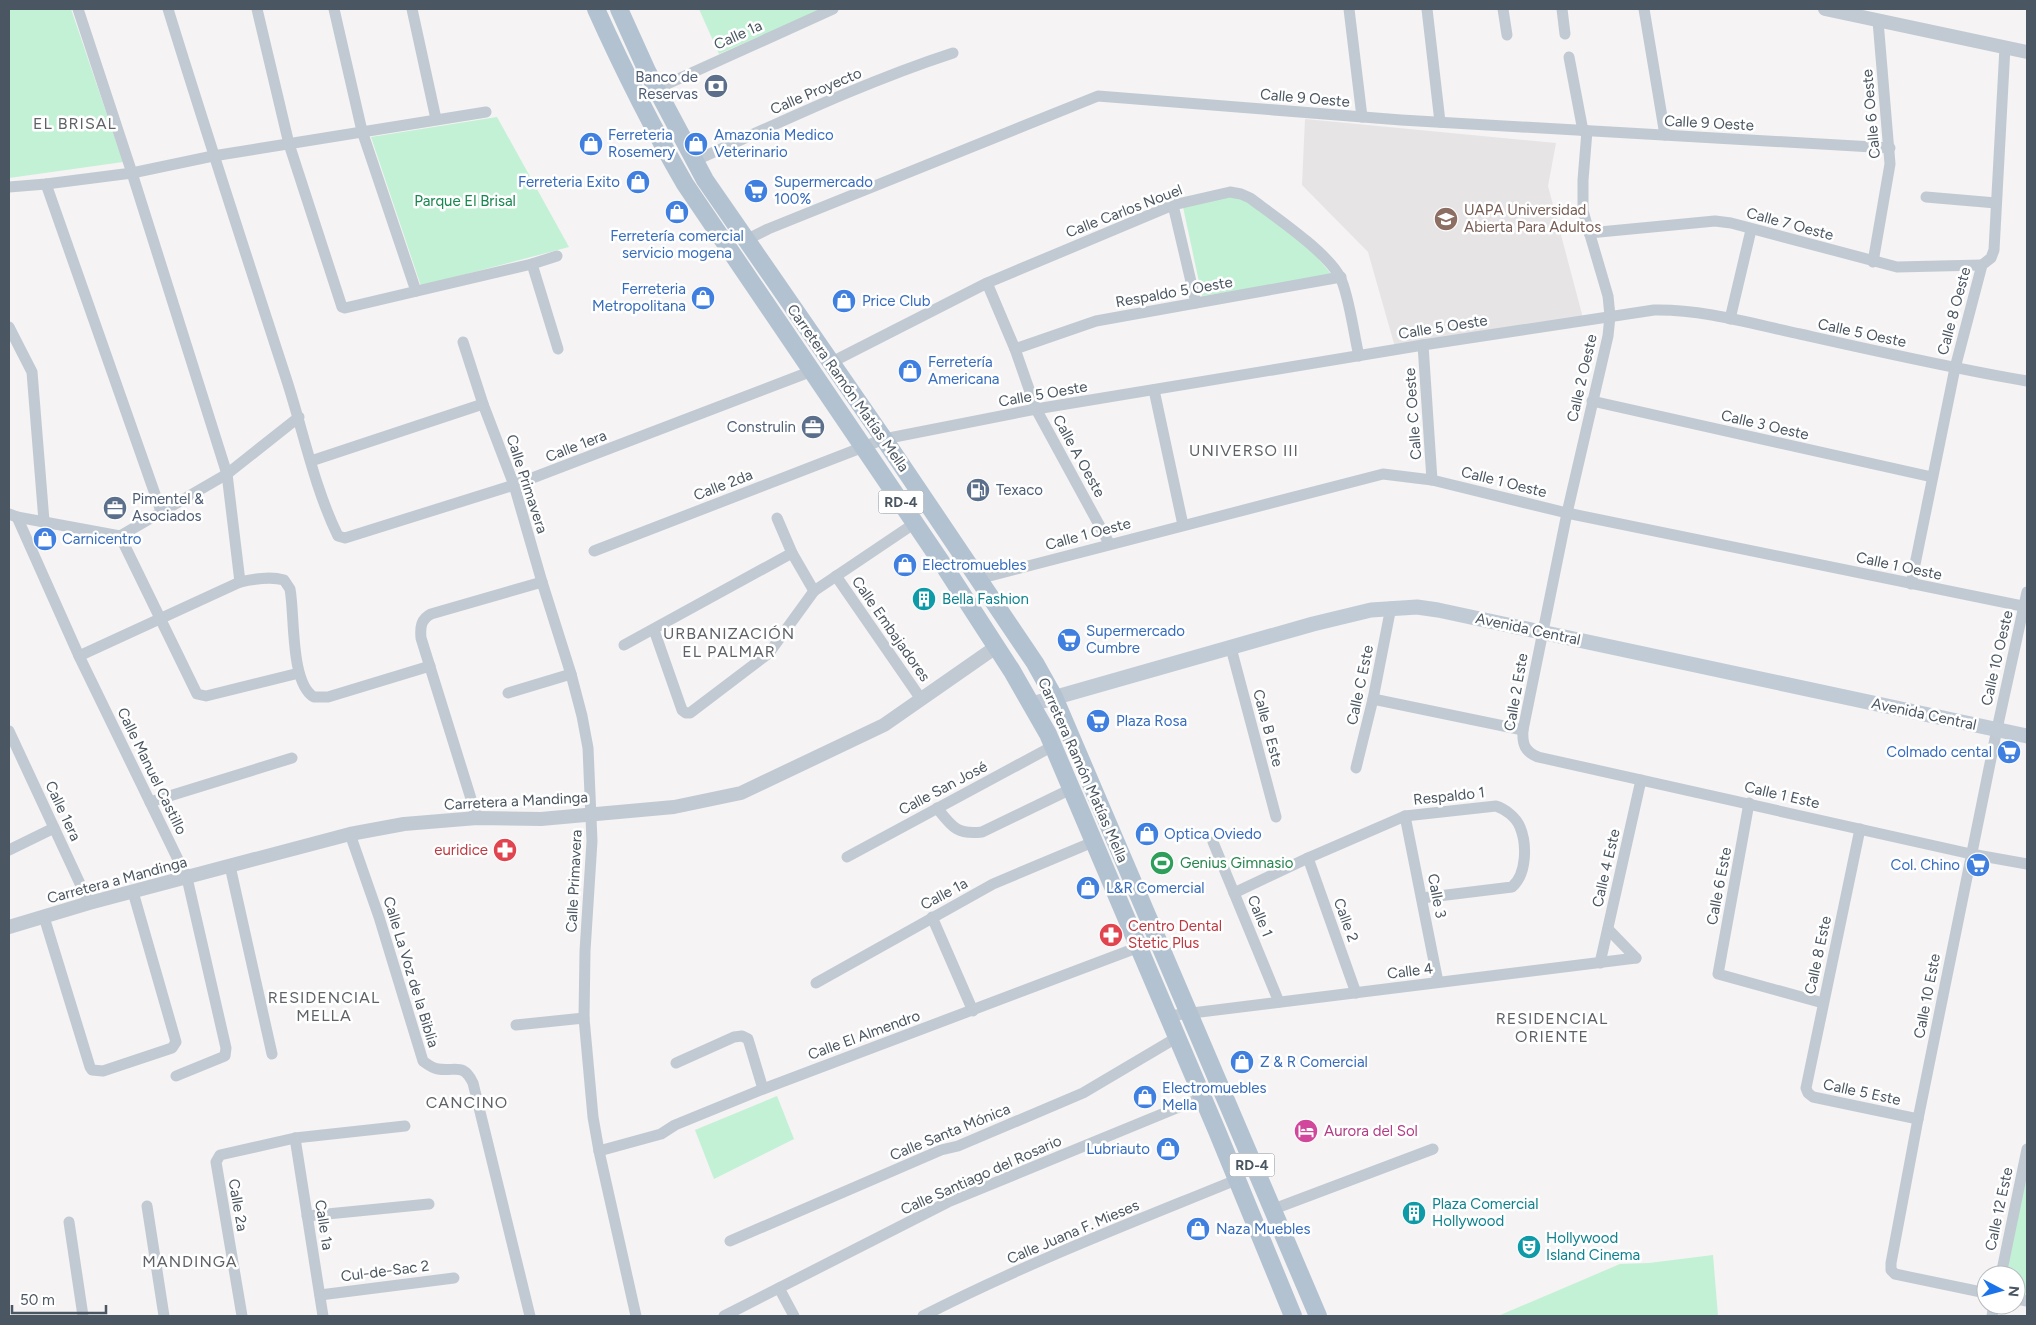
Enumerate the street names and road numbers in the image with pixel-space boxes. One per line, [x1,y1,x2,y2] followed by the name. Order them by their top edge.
[711,16,765,54] street label: Calle 1a
[768,64,865,118] street label: Calle Proyecto
[1858,68,1884,160] street label: Calle 6 Oeste
[1259,85,1351,111] street label: Calle 9 Oeste
[1664,112,1754,134] street label: Calle 9 Oeste
[1063,180,1185,242] street label: Calle Carlos Nouel
[1745,204,1835,244] street label: Calle 7 Oeste
[1934,265,1974,357] street label: Calle 8 Oeste
[1114,273,1234,311] street label: Respaldo 5 Oeste
[783,301,913,475] street label: Carretera Ramón Matías Mella
[1397,311,1489,343] street label: Calle 5 Oeste
[1816,315,1908,351] street label: Calle 5 Oeste
[1563,332,1601,424] street label: Calle 2 Oeste
[1401,367,1425,461] street label: Calle C Oeste
[997,377,1089,411] street label: Calle 5 Oeste
[1719,406,1811,444] street label: Calle 3 Oeste
[1049,412,1109,500] street label: Calle A Oeste
[543,426,609,466] street label: Calle 1era
[503,432,551,536] street label: Calle Primavera
[1459,463,1549,501] street label: Calle 1 Oeste
[691,466,755,504] street label: Calle 2da
[878,491,924,514] road number: RD-4
[1043,514,1133,554] street label: Calle 1 Oeste
[1854,548,1944,584] street label: Calle 1 Oeste
[848,573,934,685] street label: Calle Embajadores
[1474,609,1582,649] street label: Avenida Central
[1977,609,2017,707] street label: Calle 10 Oeste
[1343,643,1377,727] street label: Calle C Este
[1500,652,1532,732] street label: Calle 2 Este
[1034,675,1132,865] street label: Carretera Ramón Matías Mella
[1249,687,1287,769] street label: Calle B Este
[1870,694,1978,734] street label: Avenida Central
[113,705,191,838] street label: Calle Manuel Castillo
[896,757,990,819] street label: Calle San José
[41,778,85,844] street label: Calle 1era
[1743,778,1821,812] street label: Calle 1 Este
[1412,783,1486,809] street label: Respaldo 1
[444,788,588,814] street label: Carretera a Mandinga
[1588,827,1624,909] street label: Calle 4 Este
[562,829,586,933] street label: Calle Primavera
[1703,846,1735,926] street label: Calle 6 Este
[45,853,189,907] street label: Carretera a Mandinga
[1424,872,1450,920] street label: Calle 3
[917,874,971,914] street label: Calle 1a
[1244,893,1276,939] street label: Calle 1
[379,894,443,1050] street label: Calle La Voz de la Biblia
[1330,896,1362,944] street label: Calle 2
[1801,914,1835,996] street label: Calle 8 Este
[1910,952,1944,1040] street label: Calle 10 Este
[1386,959,1434,983] street label: Calle 4
[805,1006,923,1064] street label: Calle El Almendro
[1821,1075,1903,1109] street label: Calle 5 Este
[887,1100,1013,1164] street label: Calle Santa Mónica
[898,1131,1064,1219] street label: Calle Santiago del Rosario
[1230,1154,1274,1176] road number: RD-4
[1981,1166,2017,1252] street label: Calle 12 Este
[225,1177,251,1233] street label: Calle 2a
[1004,1196,1142,1268] street label: Calle Juana F. Mieses
[311,1198,337,1252] street label: Calle 1a
[340,1257,430,1285] street label: Cul-de-Sac 2

